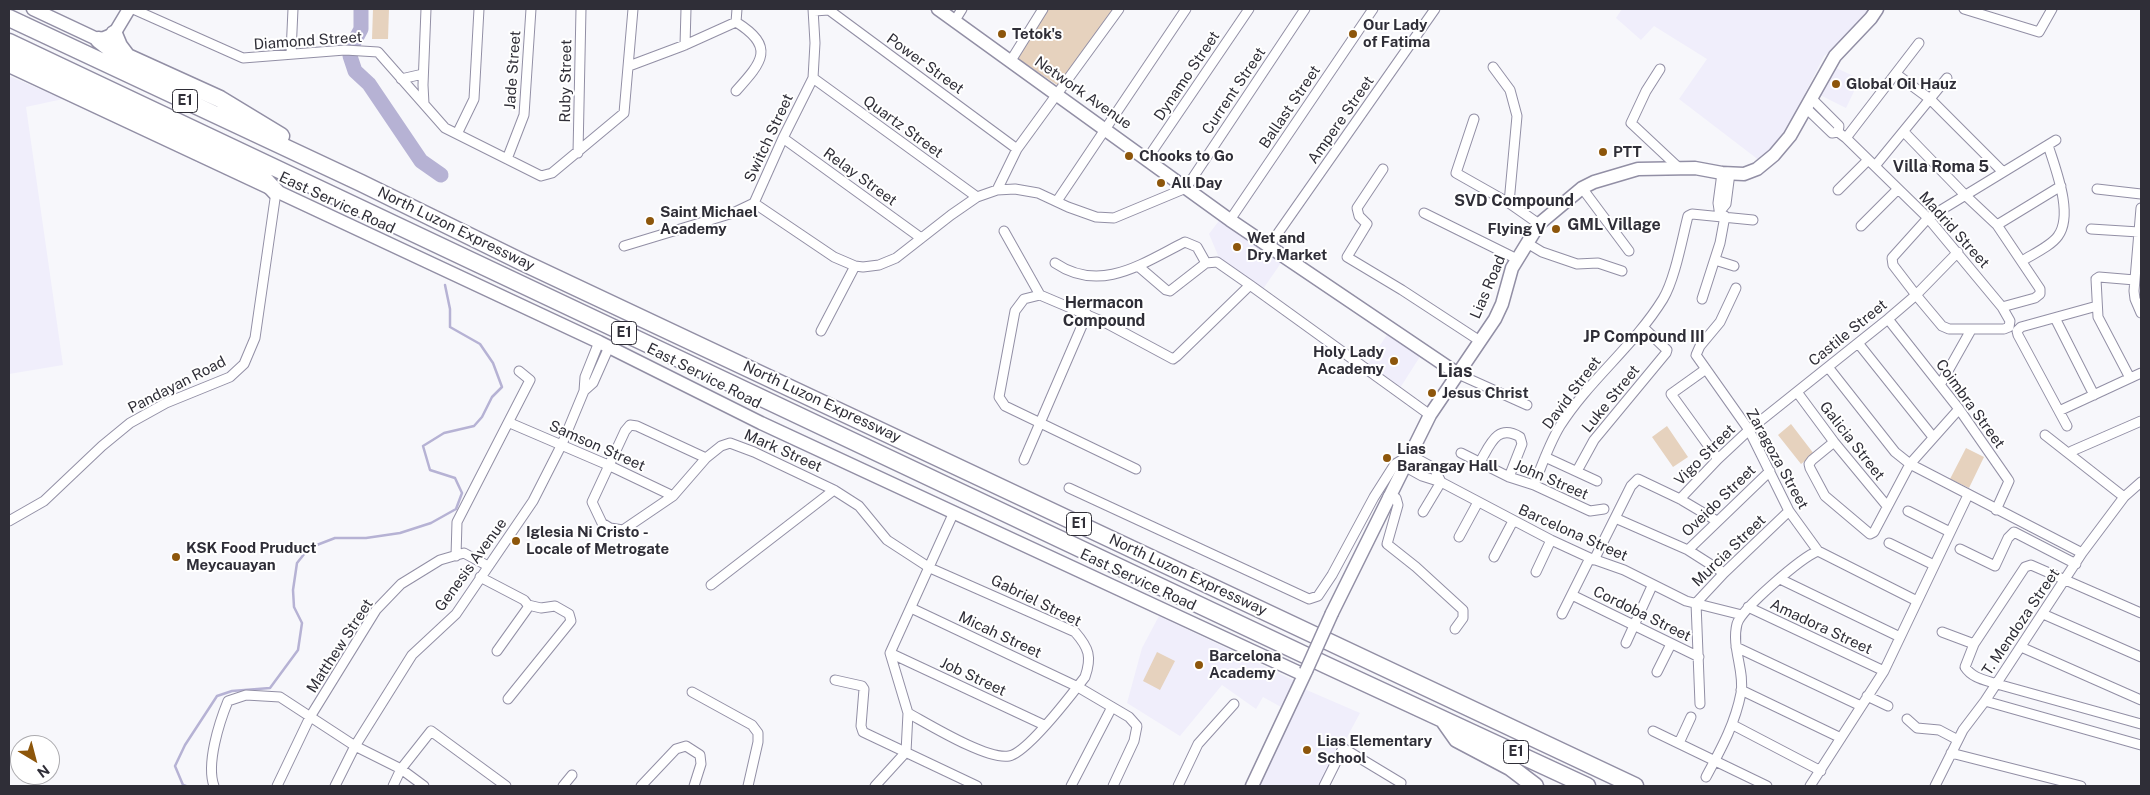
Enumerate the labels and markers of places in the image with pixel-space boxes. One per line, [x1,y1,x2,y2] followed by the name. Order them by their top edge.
[1363,16,1430,51] place label: Our Lady of Fatima
[1012,25,1062,43] place label: Tetok's
[996,28,1008,40] marker: Tetok's
[1347,28,1359,40] marker: Our Lady of Fatima
[1846,75,1956,93] place label: Global Oil Hauz
[1830,78,1842,90] marker: Global Oil Hauz
[1613,143,1642,161] place label: PTT
[1597,146,1609,158] marker: PTT
[1139,147,1234,165] place label: Chooks to Go
[1123,150,1135,162] marker: Chooks to Go
[1171,174,1222,192] place label: All Day
[1155,177,1167,189] marker: All Day
[660,203,758,238] place label: Saint Michael Academy
[644,215,656,227] marker: Saint Michael Academy
[1487,220,1546,238] place label: Flying V
[1550,223,1562,235] marker: Flying V
[1247,229,1327,264] place label: Wet and Dry Market
[1231,241,1243,253] marker: Wet and Dry Market
[1313,343,1384,378] place label: Holy Lady Academy
[1388,355,1400,367] marker: Holy Lady Academy
[1442,384,1529,402] place label: Jesus Christ
[1426,387,1438,399] marker: Jesus Christ
[1397,440,1498,475] place label: Lias Barangay Hall
[1381,452,1393,464] marker: Lias Barangay Hall
[526,523,669,558] place label: Iglesia Ni Cristo - Locale of Metrogate
[510,535,522,547] marker: Iglesia Ni Cristo - Locale of Metrogate
[186,539,317,574] place label: KSK Food Pruduct Meycauayan
[170,551,182,563] marker: KSK Food Pruduct Meycauayan
[1209,647,1281,682] place label: Barcelona Academy
[1193,659,1205,671] marker: Barcelona Academy
[1317,732,1432,767] place label: Lias Elementary School
[1301,744,1313,756] marker: Lias Elementary School

